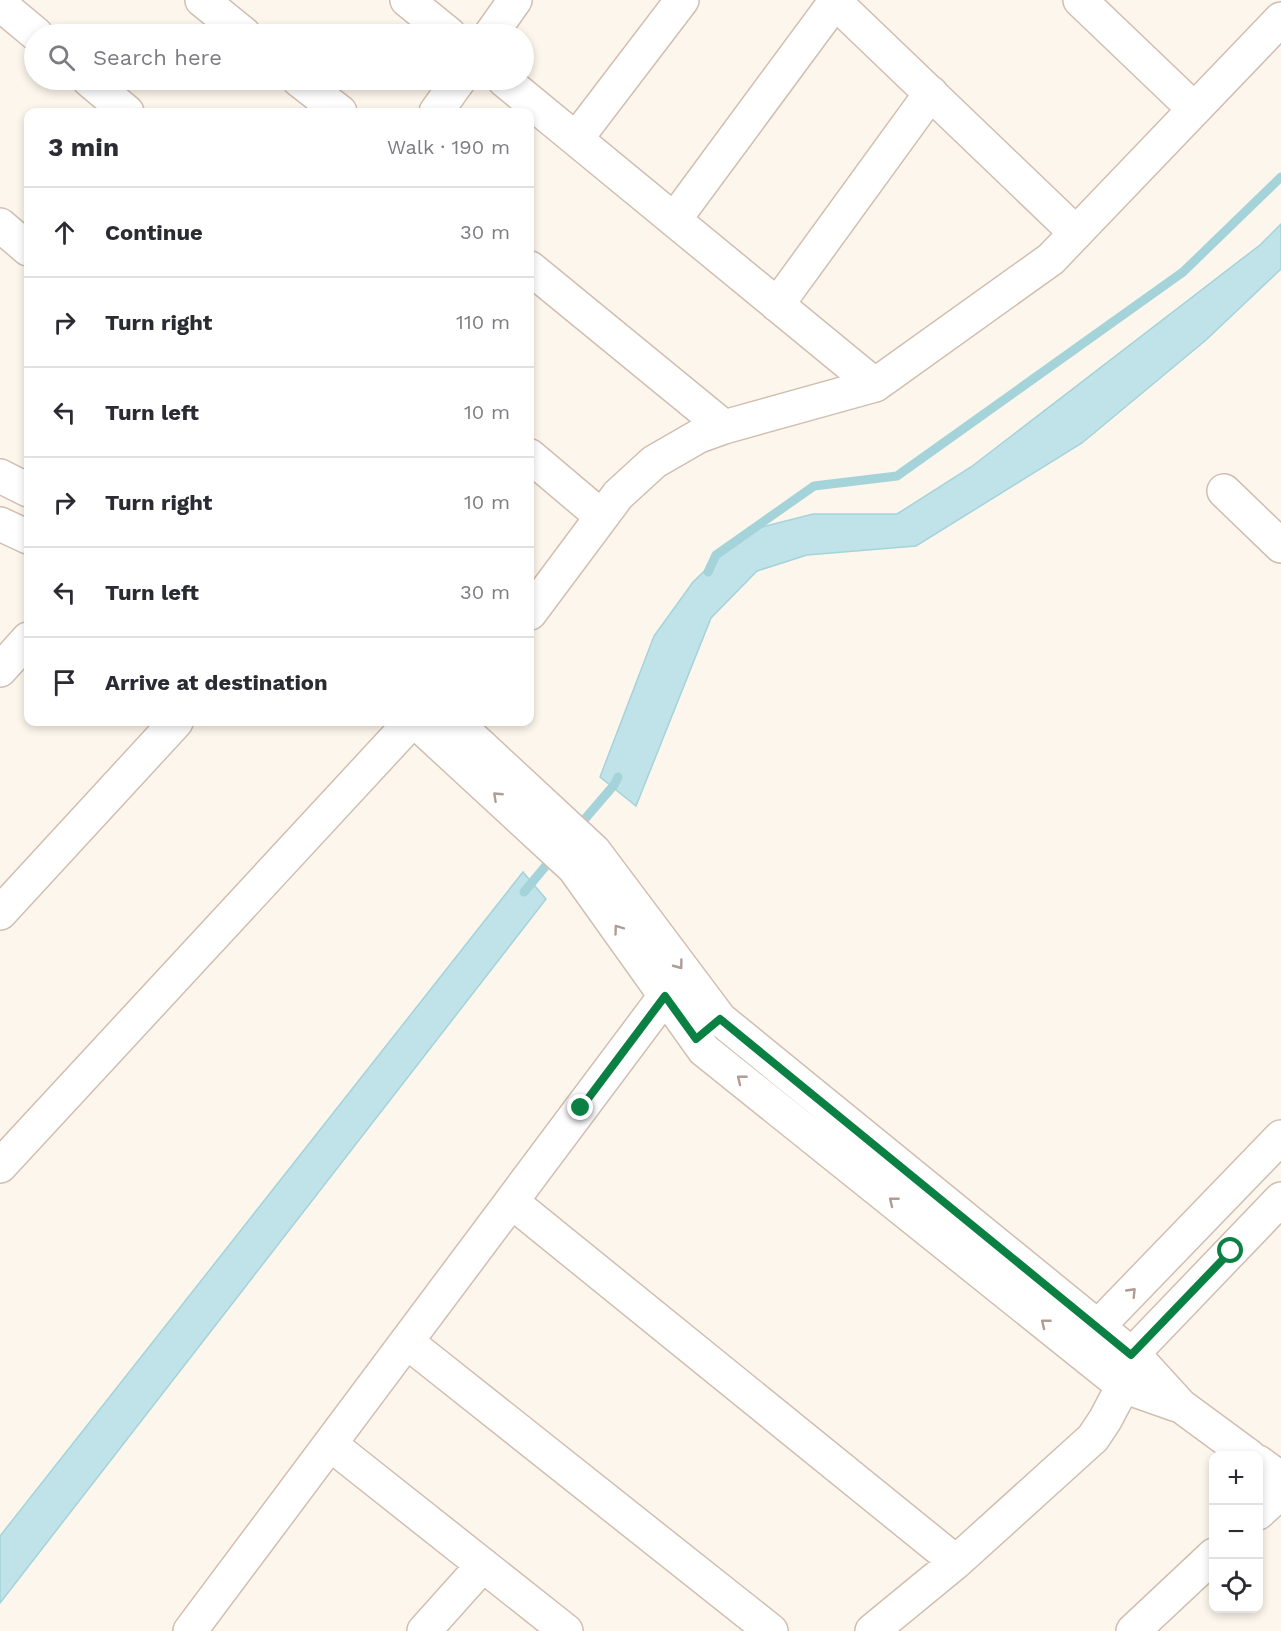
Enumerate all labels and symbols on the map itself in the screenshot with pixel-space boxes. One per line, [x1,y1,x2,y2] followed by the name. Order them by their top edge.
[493,792,504,803] one-way arrow
[614,925,625,936] one-way arrow
[672,958,683,969] one-way arrow
[736,1075,747,1086] one-way arrow
[567,1094,593,1120] route end
[888,1198,899,1209] one-way arrow
[1217,1237,1243,1263] route start
[1124,1288,1135,1299] one-way arrow
[1040,1320,1051,1331] one-way arrow

